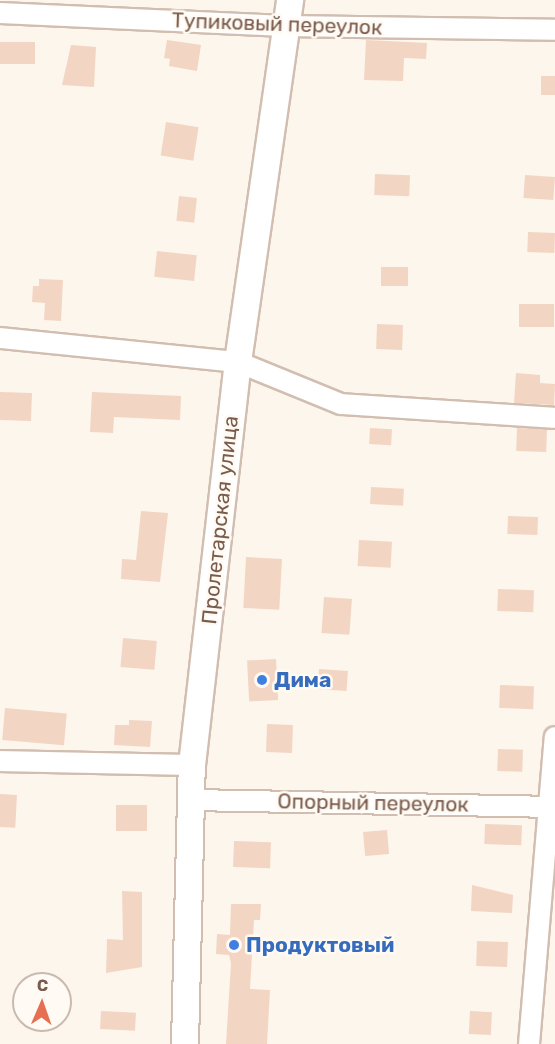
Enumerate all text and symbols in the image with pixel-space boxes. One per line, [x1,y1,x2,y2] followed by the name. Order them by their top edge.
[171,8,383,40] street label: Тупиковый переулок
[197,414,243,626] street label: Пролетарская улица
[274,667,331,693] place label: Дима
[255,673,269,687] marker: Дима
[277,789,469,817] street label: Опорный переулок
[246,932,394,958] place label: Продуктовый
[227,938,241,952] marker: Продуктовый
[12,972,72,1032] north arrow
[37,976,49,995] text: С

